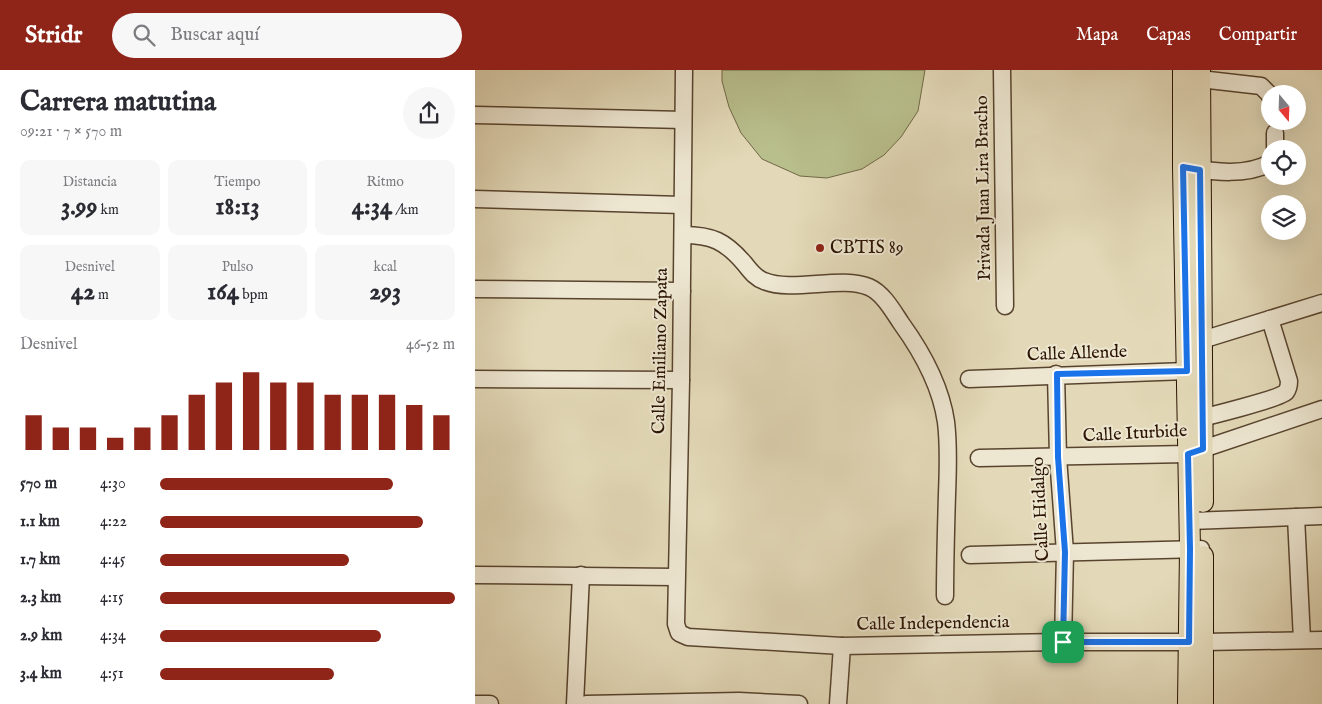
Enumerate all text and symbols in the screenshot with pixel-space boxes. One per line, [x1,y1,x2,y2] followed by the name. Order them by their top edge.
[112,13,462,58] search box
[25,20,82,51] text: Stridr
[130,21,158,49] icon: search
[170,23,259,47] text: Buscar aquí
[1076,24,1118,47] text: Mapa
[1146,24,1191,47] text: Capas
[1219,24,1297,47] text: Compartir
[20,85,216,120] text: Carrera matutina
[1261,85,1306,130] north arrow
[1261,85,1306,240] map controls
[403,87,455,139] button: share
[971,95,997,281] street label: Privada Juan Lira Bracho
[20,122,122,142] text: 09:21 · 7 × 570 m
[1261,140,1306,185] button: locate
[63,173,117,191] text: Distancia
[214,173,261,191] text: Tiempo
[366,173,404,191] text: Ritmo
[61,191,97,223] text: 3.99
[215,191,260,223] text: 18:13
[352,191,392,223] text: 4:34
[1261,195,1306,240] button: layers
[97,201,119,219] text: km
[392,201,418,219] text: /km
[830,237,904,260] place label: CBTIS 89
[814,242,826,254] marker: CBTIS 89
[65,258,115,276] text: Desnivel
[222,258,253,276] text: Pulso
[373,258,397,276] text: kcal
[648,267,674,434] street label: Calle Emiliano Zapata
[71,276,95,308] text: 42
[207,276,239,308] text: 164
[369,276,401,308] text: 293
[95,286,109,304] text: m
[239,286,268,304] text: bpm
[20,335,77,355] text: Desnivel
[406,335,455,355] text: 46–52 m
[1026,341,1128,367] street label: Calle Allende
[1082,420,1188,448] street label: Calle Iturbide
[1027,456,1055,562] street label: Calle Hidalgo
[20,474,57,494] text: 570 m
[100,474,126,494] text: 4:30
[20,512,60,532] text: 1.1 km
[100,512,127,532] text: 4:22
[20,550,60,570] text: 1.7 km
[100,550,126,570] text: 4:45
[20,588,61,608] text: 2.3 km
[100,588,124,608] text: 4:15
[856,611,1010,637] street label: Calle Independencia
[1042,621,1084,663] pin
[20,626,62,646] text: 2.9 km
[100,626,126,646] text: 4:34
[1049,628,1077,656] icon: arrive
[20,664,62,684] text: 3.4 km
[100,664,124,684] text: 4:51

